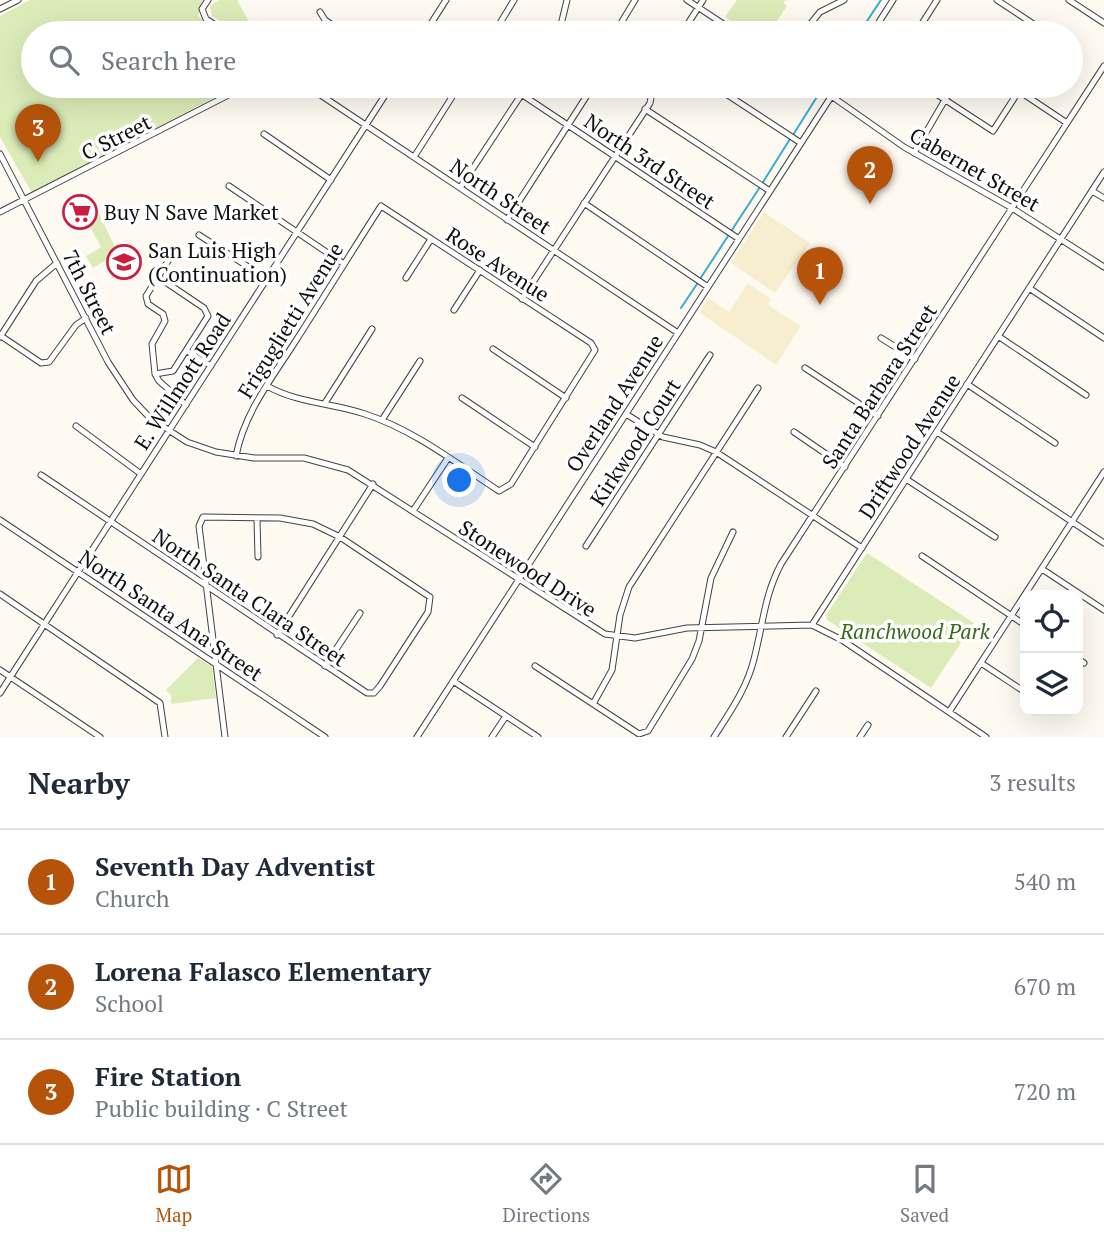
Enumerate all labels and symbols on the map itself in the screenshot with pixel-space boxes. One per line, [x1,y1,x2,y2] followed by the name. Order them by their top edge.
[15,104,61,162] pin: 3
[76,107,156,166] street label: C Street
[579,107,721,215] street label: North 3rd Street
[905,120,1045,218] street label: Cabernet Street
[847,146,893,204] pin: 2
[445,152,557,240] street label: North Street
[61,193,99,231] supermarket icon: Buy N Save Market
[104,198,279,226] place label: Buy N Save Market
[441,220,555,308] street label: Rose Avenue
[148,236,287,288] place label: San Luis High (Continuation)
[231,237,349,403] street label: Friguglietti Avenue
[105,243,143,281] school or university icon: San Luis High (Continuation)
[57,245,123,339] street label: 7th Street
[797,247,843,305] pin: 1
[815,298,943,474] street label: Santa Barbara Street
[127,307,237,455] street label: E. Willmott Road
[559,329,669,477] street label: Overland Avenue
[852,368,966,524] street label: Driftwood Avenue
[583,373,687,511] street label: Kirkwood Court
[442,463,476,497] your location
[454,513,602,623] street label: Stonewood Drive
[148,522,353,673] street label: North Santa Clara Street
[74,543,269,687] street label: North Santa Ana Street
[839,617,991,645] park label: Ranchwood Park

